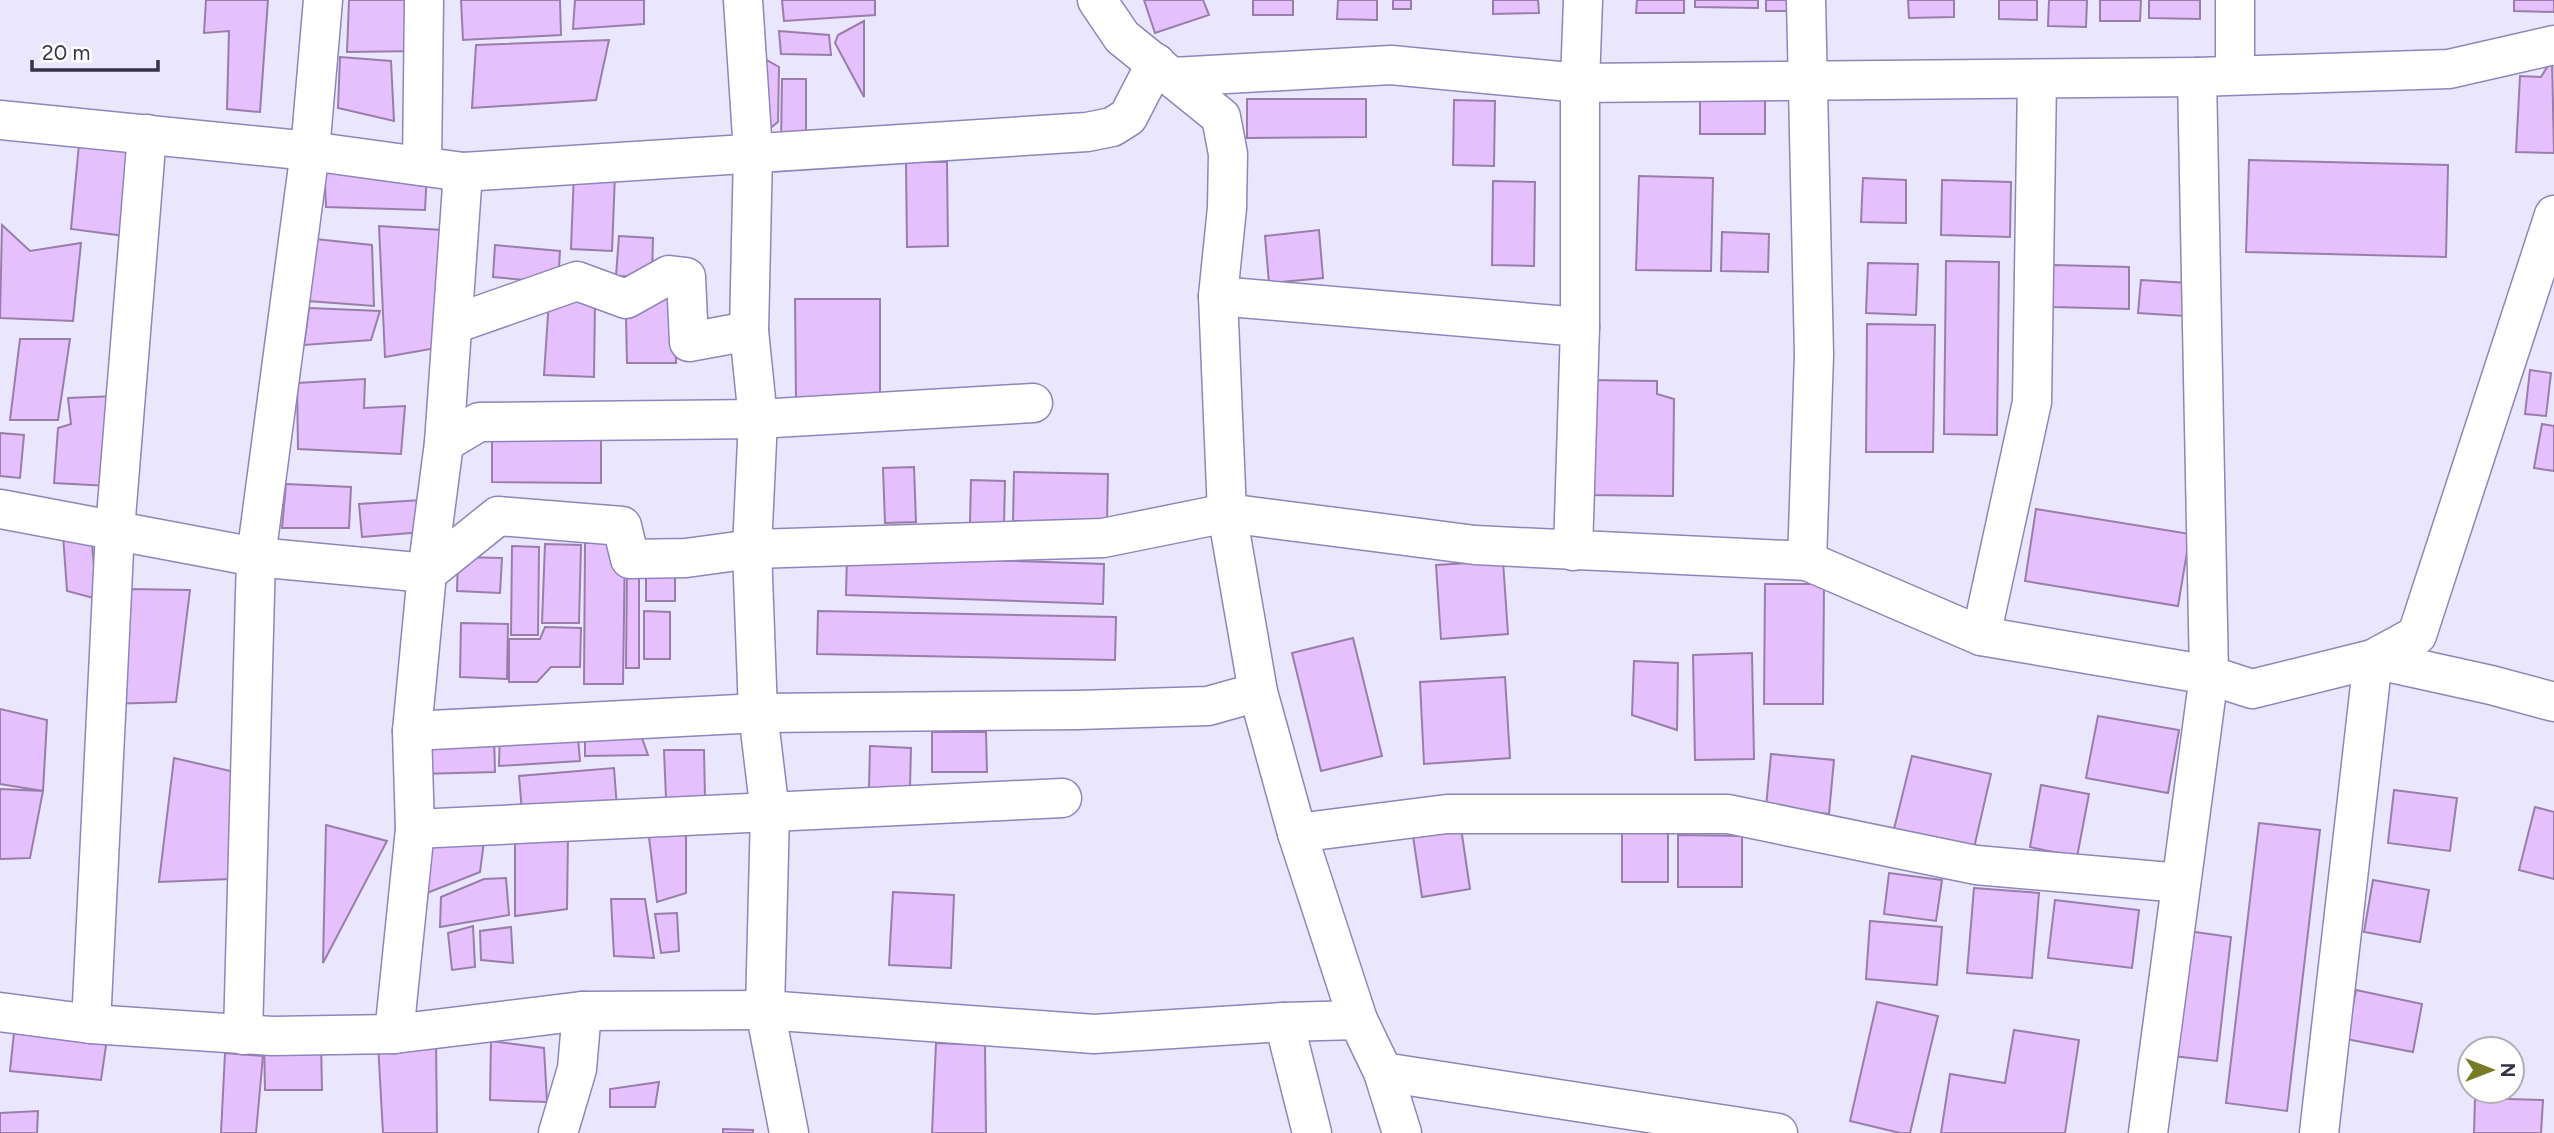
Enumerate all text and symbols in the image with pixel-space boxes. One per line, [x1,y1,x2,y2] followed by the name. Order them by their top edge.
[32,28,158,72] scale bar
[42,40,90,65] text: 20 m
[2456,1035,2526,1105] north arrow
[2496,1063,2519,1077] text: N

